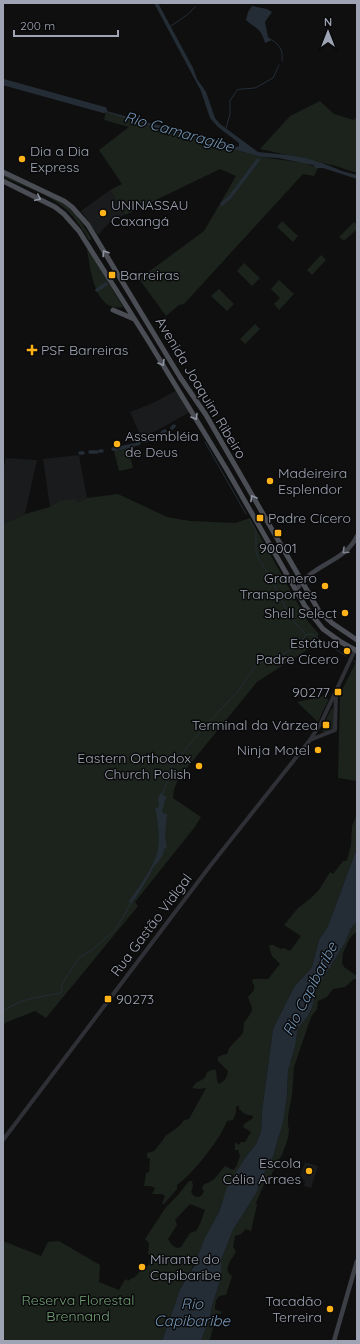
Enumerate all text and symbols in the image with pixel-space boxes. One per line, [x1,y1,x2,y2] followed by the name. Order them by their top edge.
[14,12,118,38] scale bar
[308,12,348,52] north arrow
[324,15,332,29] text: N
[20,18,55,33] text: 200 m
[122,107,237,156] water label: Rio Camaragibe
[30,142,89,176] place label: Dia a Dia Express
[17,154,27,164] marker: Dia a Dia Express
[34,193,42,201] one-way arrow
[111,196,189,230] place label: UNINASSAU Caxangá
[98,208,108,218] marker: UNINASSAU Caxangá
[102,250,110,257] one-way arrow
[120,266,179,284] place label: Barreiras
[107,270,117,280] marker: Barreiras
[152,314,250,462] street label: Avenida Joaquim Ribeiro
[41,341,128,359] place label: PSF Barreiras
[26,344,38,356] marker: PSF Barreiras
[157,359,164,366] one-way arrow
[190,413,197,420] one-way arrow
[125,427,199,461] place label: Assembléia de Deus
[112,439,122,449] marker: Assembléia de Deus
[278,464,347,498] place label: Madeireira Esplendor
[265,476,275,486] marker: Madeireira Esplendor
[251,495,258,502] one-way arrow
[268,509,351,527] place label: Padre Cícero
[255,513,265,523] marker: Padre Cícero
[273,528,283,538] marker: 90001
[259,539,297,557] place label: 90001
[342,546,350,554] one-way arrow
[240,569,317,603] place label: Granero Transportes
[320,581,330,591] marker: Granero Transportes
[264,604,337,622] place label: Shell Select
[340,608,350,618] marker: Shell Select
[256,634,339,668] place label: Estátua Padre Cícero
[342,646,352,656] marker: Estátua Padre Cícero
[292,683,330,701] place label: 90277
[333,687,343,697] marker: 90277
[192,716,318,734] place label: Terminal da Várzea
[321,720,331,730] marker: Terminal da Várzea
[237,741,310,759] place label: Ninja Motel
[313,745,323,755] marker: Ninja Motel
[77,749,191,783] place label: Eastern Orthodox Church Polish
[194,761,204,771] marker: Eastern Orthodox Church Polish
[106,870,196,980] street label: Rua Gastão Vidigal
[278,938,341,1039] water label: Rio Capibaribe
[116,990,154,1008] place label: 90273
[103,994,113,1004] marker: 90273
[223,1154,301,1188] place label: Escola Célia Arraes
[304,1166,314,1176] marker: Escola Célia Arraes
[150,1250,221,1284] place label: Mirante do Capibaribe
[137,1262,147,1272] marker: Mirante do Capibaribe
[22,1291,134,1325] park label: Reserva Florestal Brennand
[265,1292,322,1326] place label: Tacadão Terreira
[154,1294,230,1330] water label: Rio Capibaribe
[325,1304,335,1314] marker: Tacadão Terreira

